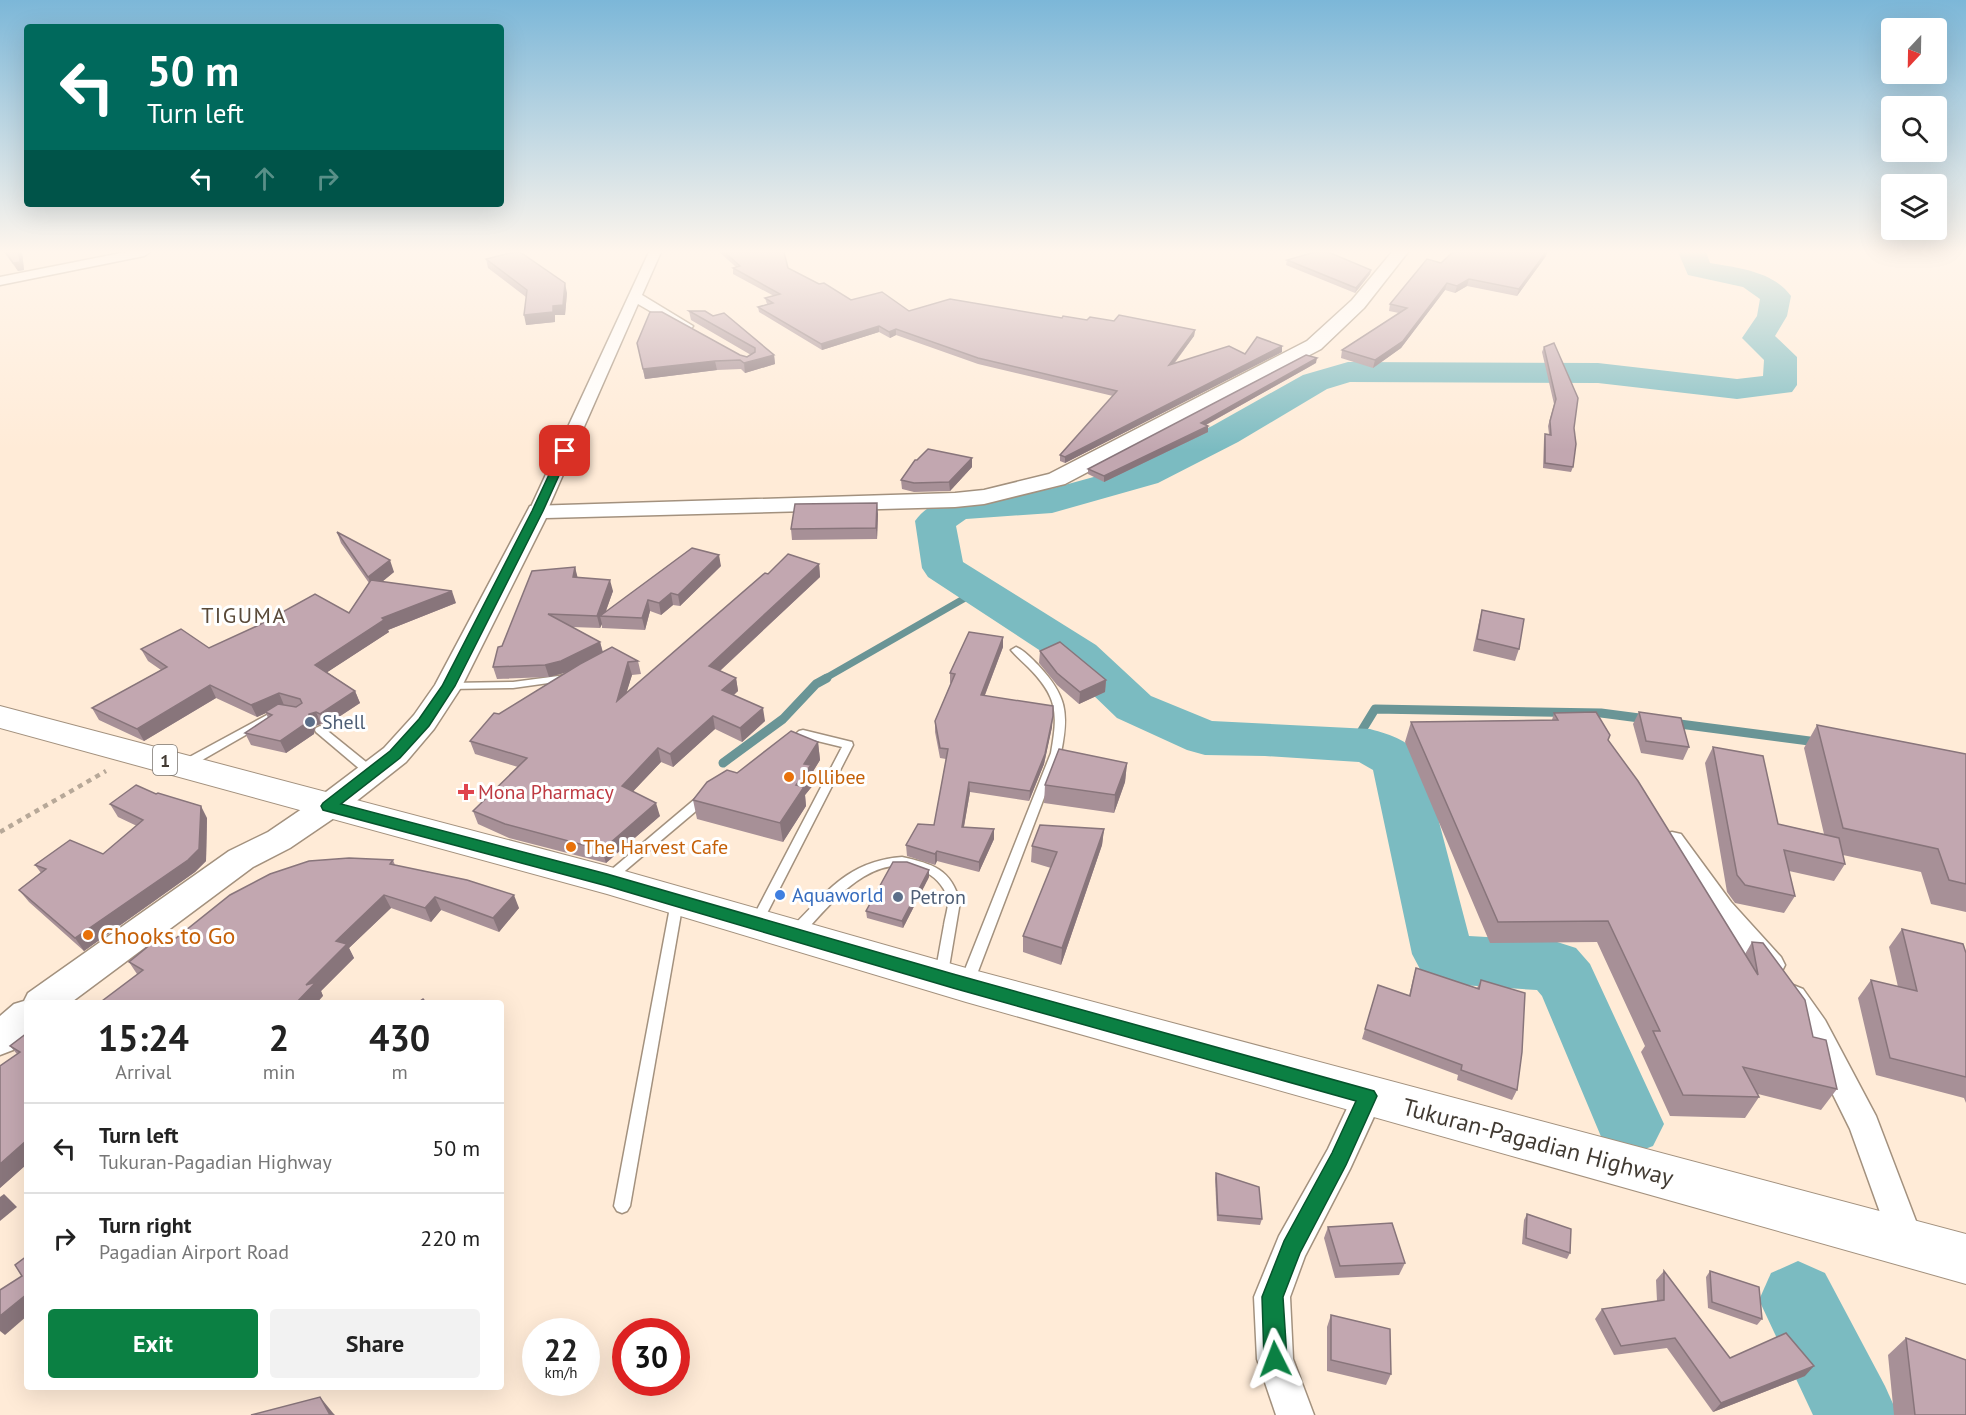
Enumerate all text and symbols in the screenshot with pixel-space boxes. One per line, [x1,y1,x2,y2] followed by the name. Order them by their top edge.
[1881,18,1947,84] north arrow
[1881,18,1947,240] map controls
[147,43,239,98] text: 50 m
[48,48,126,126] icon: left
[147,96,244,130] text: Turn left
[1881,96,1947,162] button: search
[185,162,218,195] icon: left
[248,162,281,195] icon: ahead
[311,162,344,195] icon: right
[1881,174,1947,240] button: layers
[539,425,590,476] pin
[548,434,581,467] icon: arrive
[201,601,287,629] district label: TIGUMA
[322,709,366,735] place label: Shell
[303,715,317,729] marker: Shell
[153,745,177,775] road number: 1
[800,764,865,790] place label: Jollibee
[782,770,796,784] marker: Jollibee
[478,779,615,805] place label: Mona Pharmacy
[459,785,473,799] marker: Mona Pharmacy
[583,834,728,860] place label: The Harvest Cafe
[564,840,578,854] marker: The Harvest Cafe
[792,882,883,908] place label: Aquaworld
[910,884,966,910] place label: Petron
[773,888,787,902] marker: Aquaworld
[891,890,905,904] marker: Petron
[100,920,235,951] place label: Chooks to Go
[81,928,95,942] marker: Chooks to Go
[98,1014,189,1061] text: 15:24
[269,1014,289,1061] text: 2
[369,1014,430,1061] text: 430
[115,1059,171,1085] text: Arrival
[263,1059,295,1085] text: min
[392,1059,408,1085] text: m
[1399,1091,1677,1193] street label: Tukuran-Pagadian Highway
[99,1121,179,1149] text: Turn left
[48,1132,81,1165] icon: left
[432,1134,480,1162] text: 50 m
[99,1149,332,1175] text: Tukuran-Pagadian Highway
[99,1211,191,1239] text: Turn right
[48,1222,81,1255] icon: right
[420,1224,480,1252] text: 220 m
[99,1239,289,1265] text: Pagadian Airport Road
[48,1309,258,1378] button: Exit
[270,1309,480,1378] button: Share
[612,1318,690,1396] speed limit sign: 30
[1243,1327,1307,1391] position arrow
[544,1330,578,1369] text: 22
[545,1363,577,1382] text: km/h

